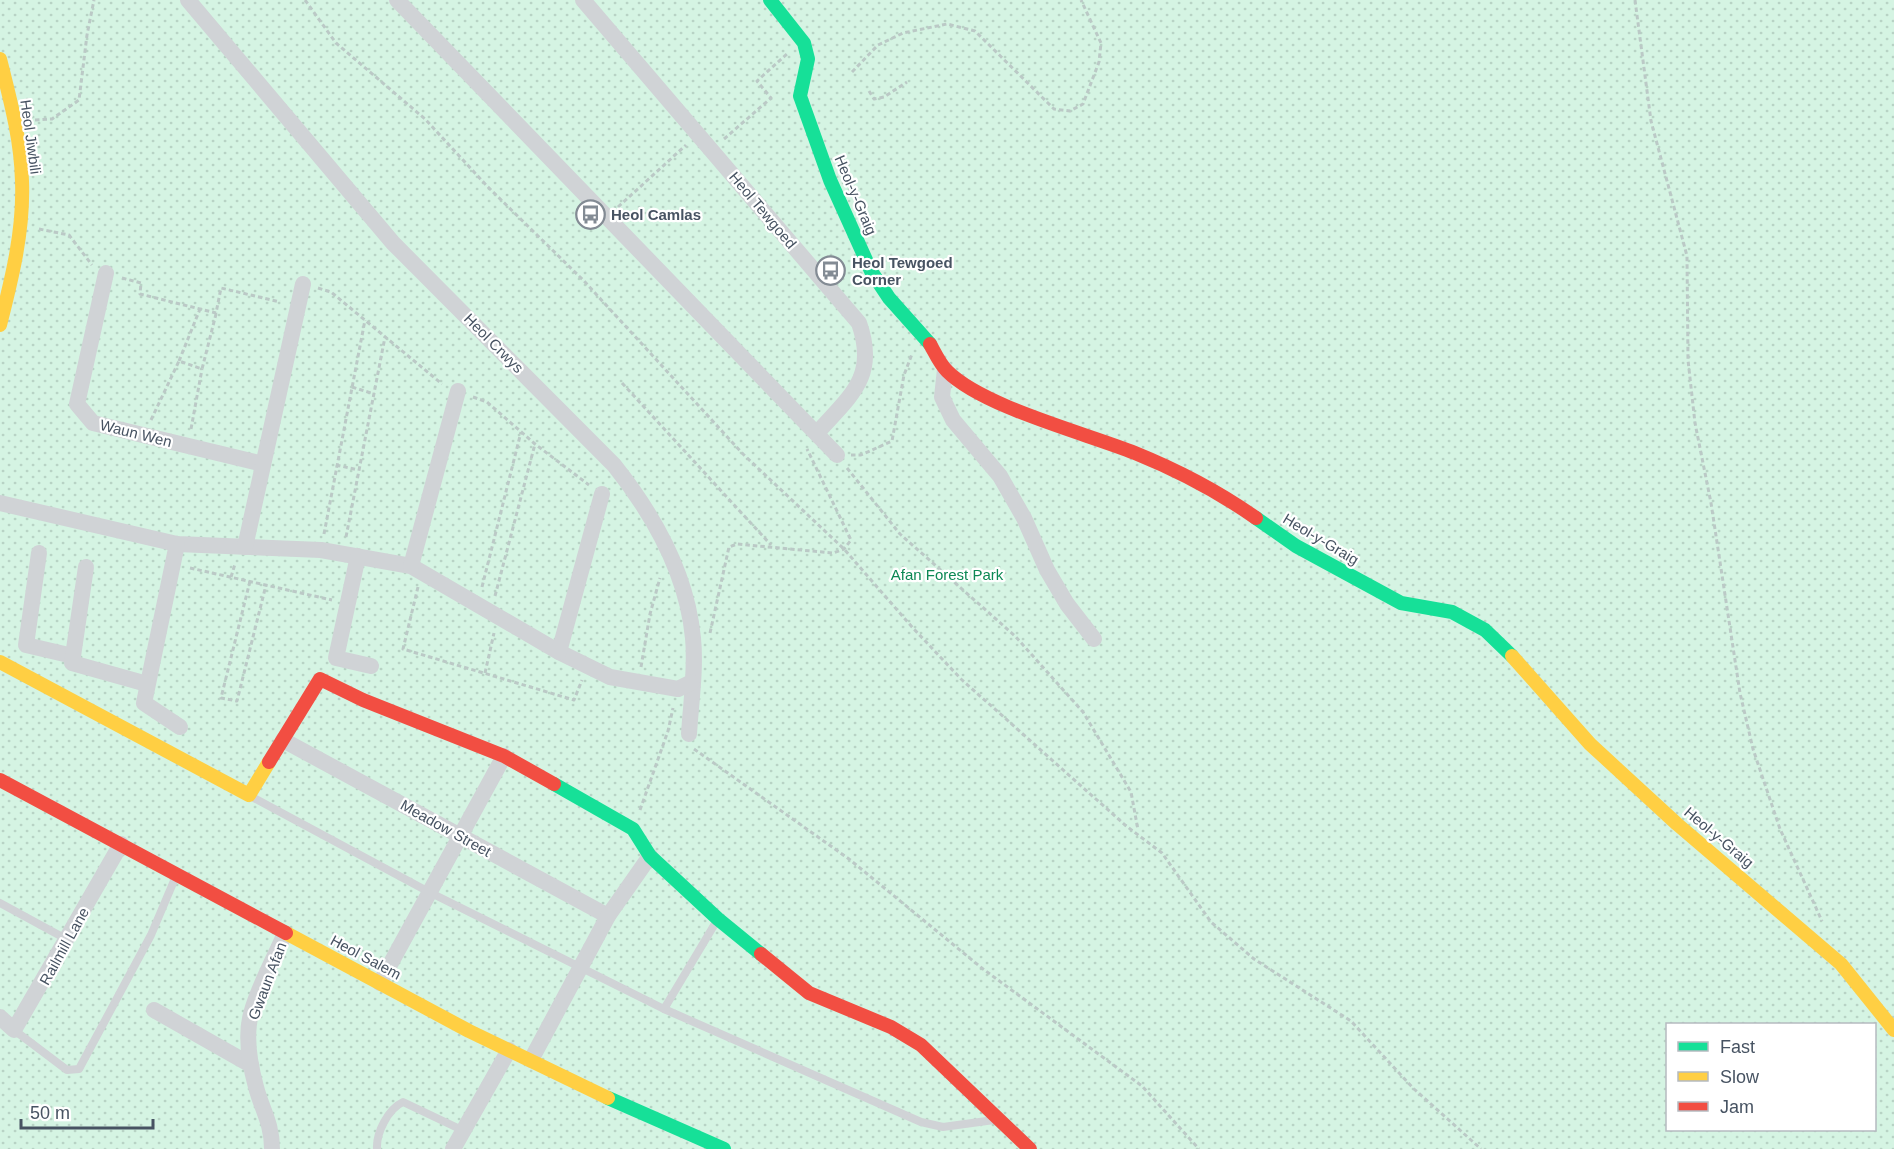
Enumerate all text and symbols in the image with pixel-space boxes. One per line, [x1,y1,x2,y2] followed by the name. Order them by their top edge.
[17,99,45,175] street label: Heol Jiwbili
[832,153,880,237] street label: Heol-y-Graig
[726,168,800,252] street label: Heol Tewgoed
[574,198,606,230] bus stop icon: Heol Camlas
[611,206,701,223] place label: Heol Camlas
[852,254,953,288] place label: Heol Tewgoed Corner
[815,255,847,287] bus stop icon: Heol Tewgoed Corner
[461,310,527,376] street label: Heol Crwys
[98,416,174,450] street label: Waun Wen
[1280,510,1362,568] street label: Heol-y-Graig
[891,566,1004,583] park label: Afan Forest Park
[398,796,495,860] street label: Meadow Street
[1681,803,1757,871] street label: Heol-y-Graig
[36,904,92,988] street label: Railmill Lane
[328,931,404,983] street label: Heol Salem
[244,940,290,1022] street label: Gwaun Afan
[1666,1023,1876,1131] legend
[1720,1037,1755,1057] text: Fast
[1720,1067,1760,1087] text: Slow
[21,1092,153,1130] scale bar
[1720,1097,1754,1117] text: Jam
[30,1103,70,1123] text: 50 m

